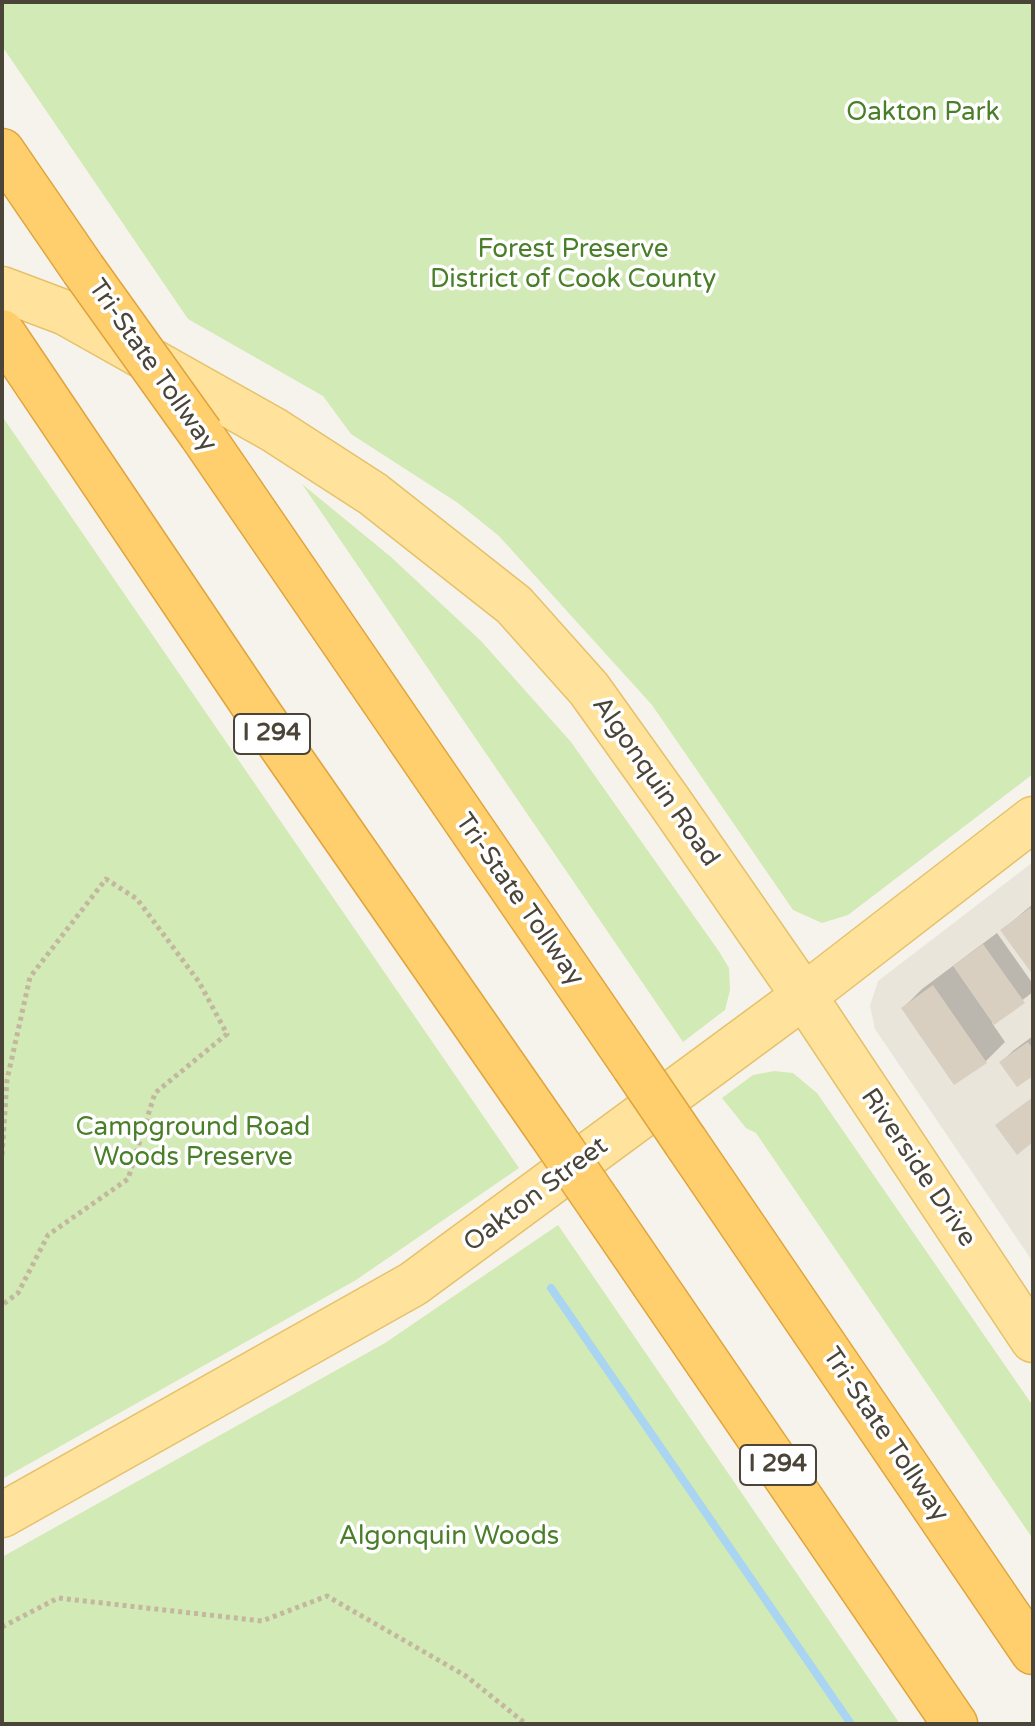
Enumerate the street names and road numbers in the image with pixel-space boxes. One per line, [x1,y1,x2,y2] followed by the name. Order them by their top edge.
[81,274,223,458] street label: Tri-State Tollway
[585,691,725,873] street label: Algonquin Road
[234,714,310,754] road number: I 294
[448,808,590,992] street label: Tri-State Tollway
[854,1083,982,1253] street label: Riverside Drive
[458,1131,614,1259] street label: Oakton Street
[815,1342,955,1528] street label: Tri-State Tollway
[740,1445,816,1485] road number: I 294

